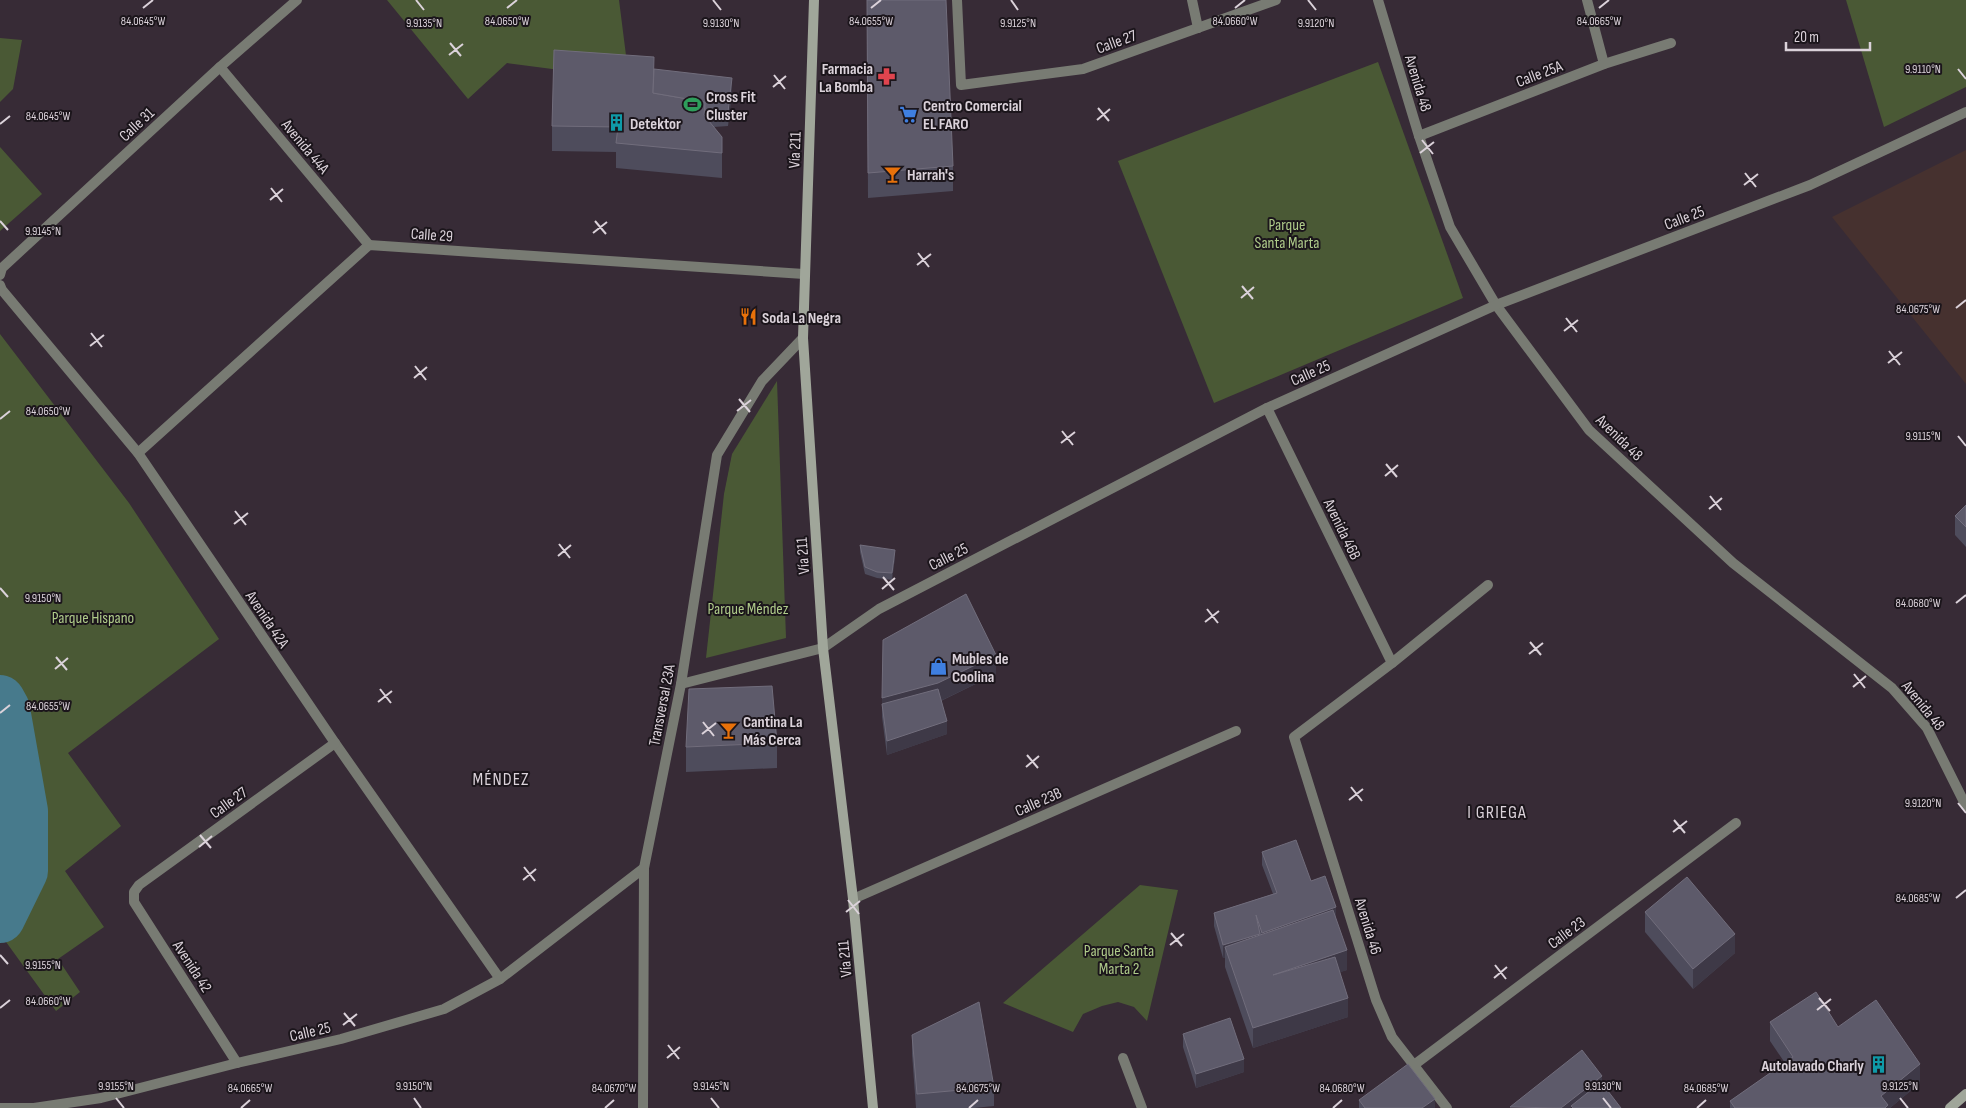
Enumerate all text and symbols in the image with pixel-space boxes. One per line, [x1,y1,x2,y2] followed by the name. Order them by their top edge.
[121,14,165,29] text: 84.0645°W
[485,14,529,29] text: 84.0650°W
[849,14,893,29] text: 84.0655°W
[1212,14,1258,29] text: 84.0660°W
[1577,14,1621,29] text: 84.0665°W
[406,16,442,31] text: 9.9135°N
[703,16,739,31] text: 9.9130°N
[1000,16,1036,31] text: 9.9125°N
[1298,16,1334,31] text: 9.9120°N
[1786,20,1870,52] scale bar
[1094,26,1140,58] street label: Calle 27
[1794,28,1819,47] text: 20 m
[1400,52,1435,114] street label: Avenida 48
[1514,57,1566,92] street label: Calle 25A
[819,60,873,97] place label: Farmacia La Bomba
[1905,62,1941,77] text: 9.9110°N
[877,67,897,87] pharmacy icon: Farmacia La Bomba
[706,88,756,125] place label: Cross Fit Cluster
[682,95,702,115] sports icon: Cross Fit Cluster
[923,97,1022,134] place label: Centro Comercial EL FARO
[116,104,159,146] street label: Calle 31
[899,104,919,124] supermarket icon: Centro Comercial EL FARO
[26,109,70,124] text: 84.0645°W
[606,113,626,133] building icon: Detektor
[276,115,333,178] street label: Avenida 44A
[630,115,681,134] place label: Detektor
[785,131,806,169] street label: Vía 211
[883,164,903,184] bar icon: Harrah's
[907,166,954,185] place label: Harrah's
[1662,202,1707,235] street label: Calle 25
[1255,216,1319,253] park label: Parque Santa Marta
[25,224,61,239] text: 9.9145°N
[410,225,454,246] street label: Calle 29
[1896,302,1940,317] text: 84.0675°W
[738,307,758,327] restaurant icon: Soda La Negra
[762,309,841,328] place label: Soda La Negra
[1288,356,1333,391] street label: Calle 25
[26,404,70,419] text: 84.0650°W
[1591,410,1646,465] street label: Avenida 48
[1905,429,1941,444] text: 9.9115°N
[1318,495,1364,563] street label: Avenida 46B
[793,537,814,575] street label: Vía 211
[926,539,972,575] street label: Calle 25
[240,587,293,652] street label: Avenida 42A
[25,591,61,606] text: 9.9150°N
[1895,596,1941,611] text: 84.0680°W
[708,600,789,619] park label: Parque Méndez
[52,609,134,628] park label: Parque Hispano
[952,650,1009,687] place label: Mubles de Coolina
[928,657,948,677] shop icon: Mubles de Coolina
[645,663,680,748] street label: Transversal 23A
[1897,677,1949,735] street label: Avenida 48
[26,699,70,714] text: 84.0655°W
[743,713,802,750] place label: Cantina La Más Cerca
[719,720,739,740] bar icon: Cantina La Más Cerca
[472,769,530,790] district label: MÉNDEZ
[206,783,252,823] street label: Calle 27
[1012,784,1065,821] street label: Calle 23B
[1905,796,1941,811] text: 9.9120°N
[1467,802,1527,823] district label: I GRIEGA
[1896,891,1940,906] text: 84.0685°W
[1350,895,1385,957] street label: Avenida 46
[1544,913,1589,953] street label: Calle 23
[168,937,215,996] street label: Avenida 42
[834,939,857,978] street label: Vía 211
[1084,942,1154,979] park label: Parque Santa Marta 2
[25,958,61,973] text: 9.9155°N
[25,994,71,1009] text: 84.0660°W
[288,1019,333,1046] street label: Calle 25
[1868,1055,1888,1075] building icon: Autolavado Charly
[1760,1057,1864,1076] place label: Autolavado Charly
[98,1079,134,1094] text: 9.9155°N
[396,1079,432,1094] text: 9.9150°N
[693,1079,729,1094] text: 9.9145°N
[1585,1079,1621,1094] text: 9.9130°N
[1882,1079,1918,1094] text: 9.9125°N
[228,1081,272,1096] text: 84.0665°W
[592,1081,636,1096] text: 84.0670°W
[956,1081,1000,1096] text: 84.0675°W
[1319,1081,1365,1096] text: 84.0680°W
[1684,1081,1728,1096] text: 84.0685°W

